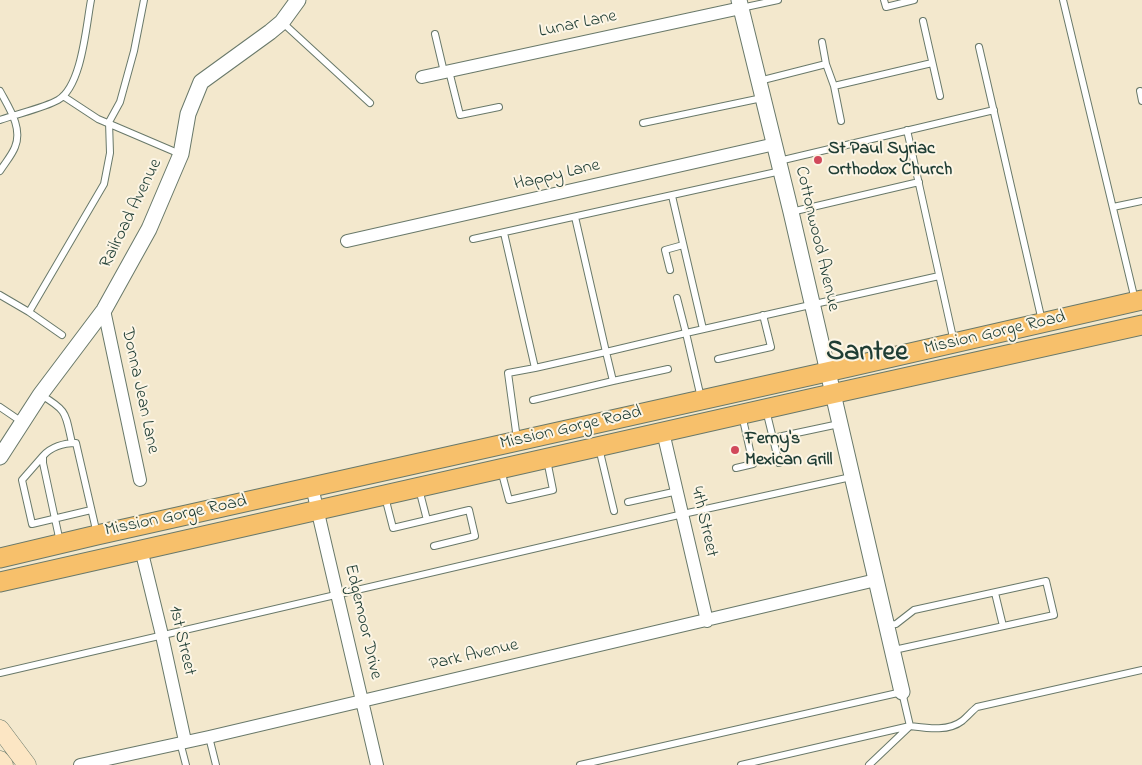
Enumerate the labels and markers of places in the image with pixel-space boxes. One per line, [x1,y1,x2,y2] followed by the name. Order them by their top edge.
[828,139,952,182] place label: St Paul Syriac Orthodox Church
[812,154,824,166] marker: St Paul Syriac Orthodox Church
[745,429,833,472] place label: Ferny's Mexican Grill
[729,444,741,456] marker: Ferny's Mexican Grill

